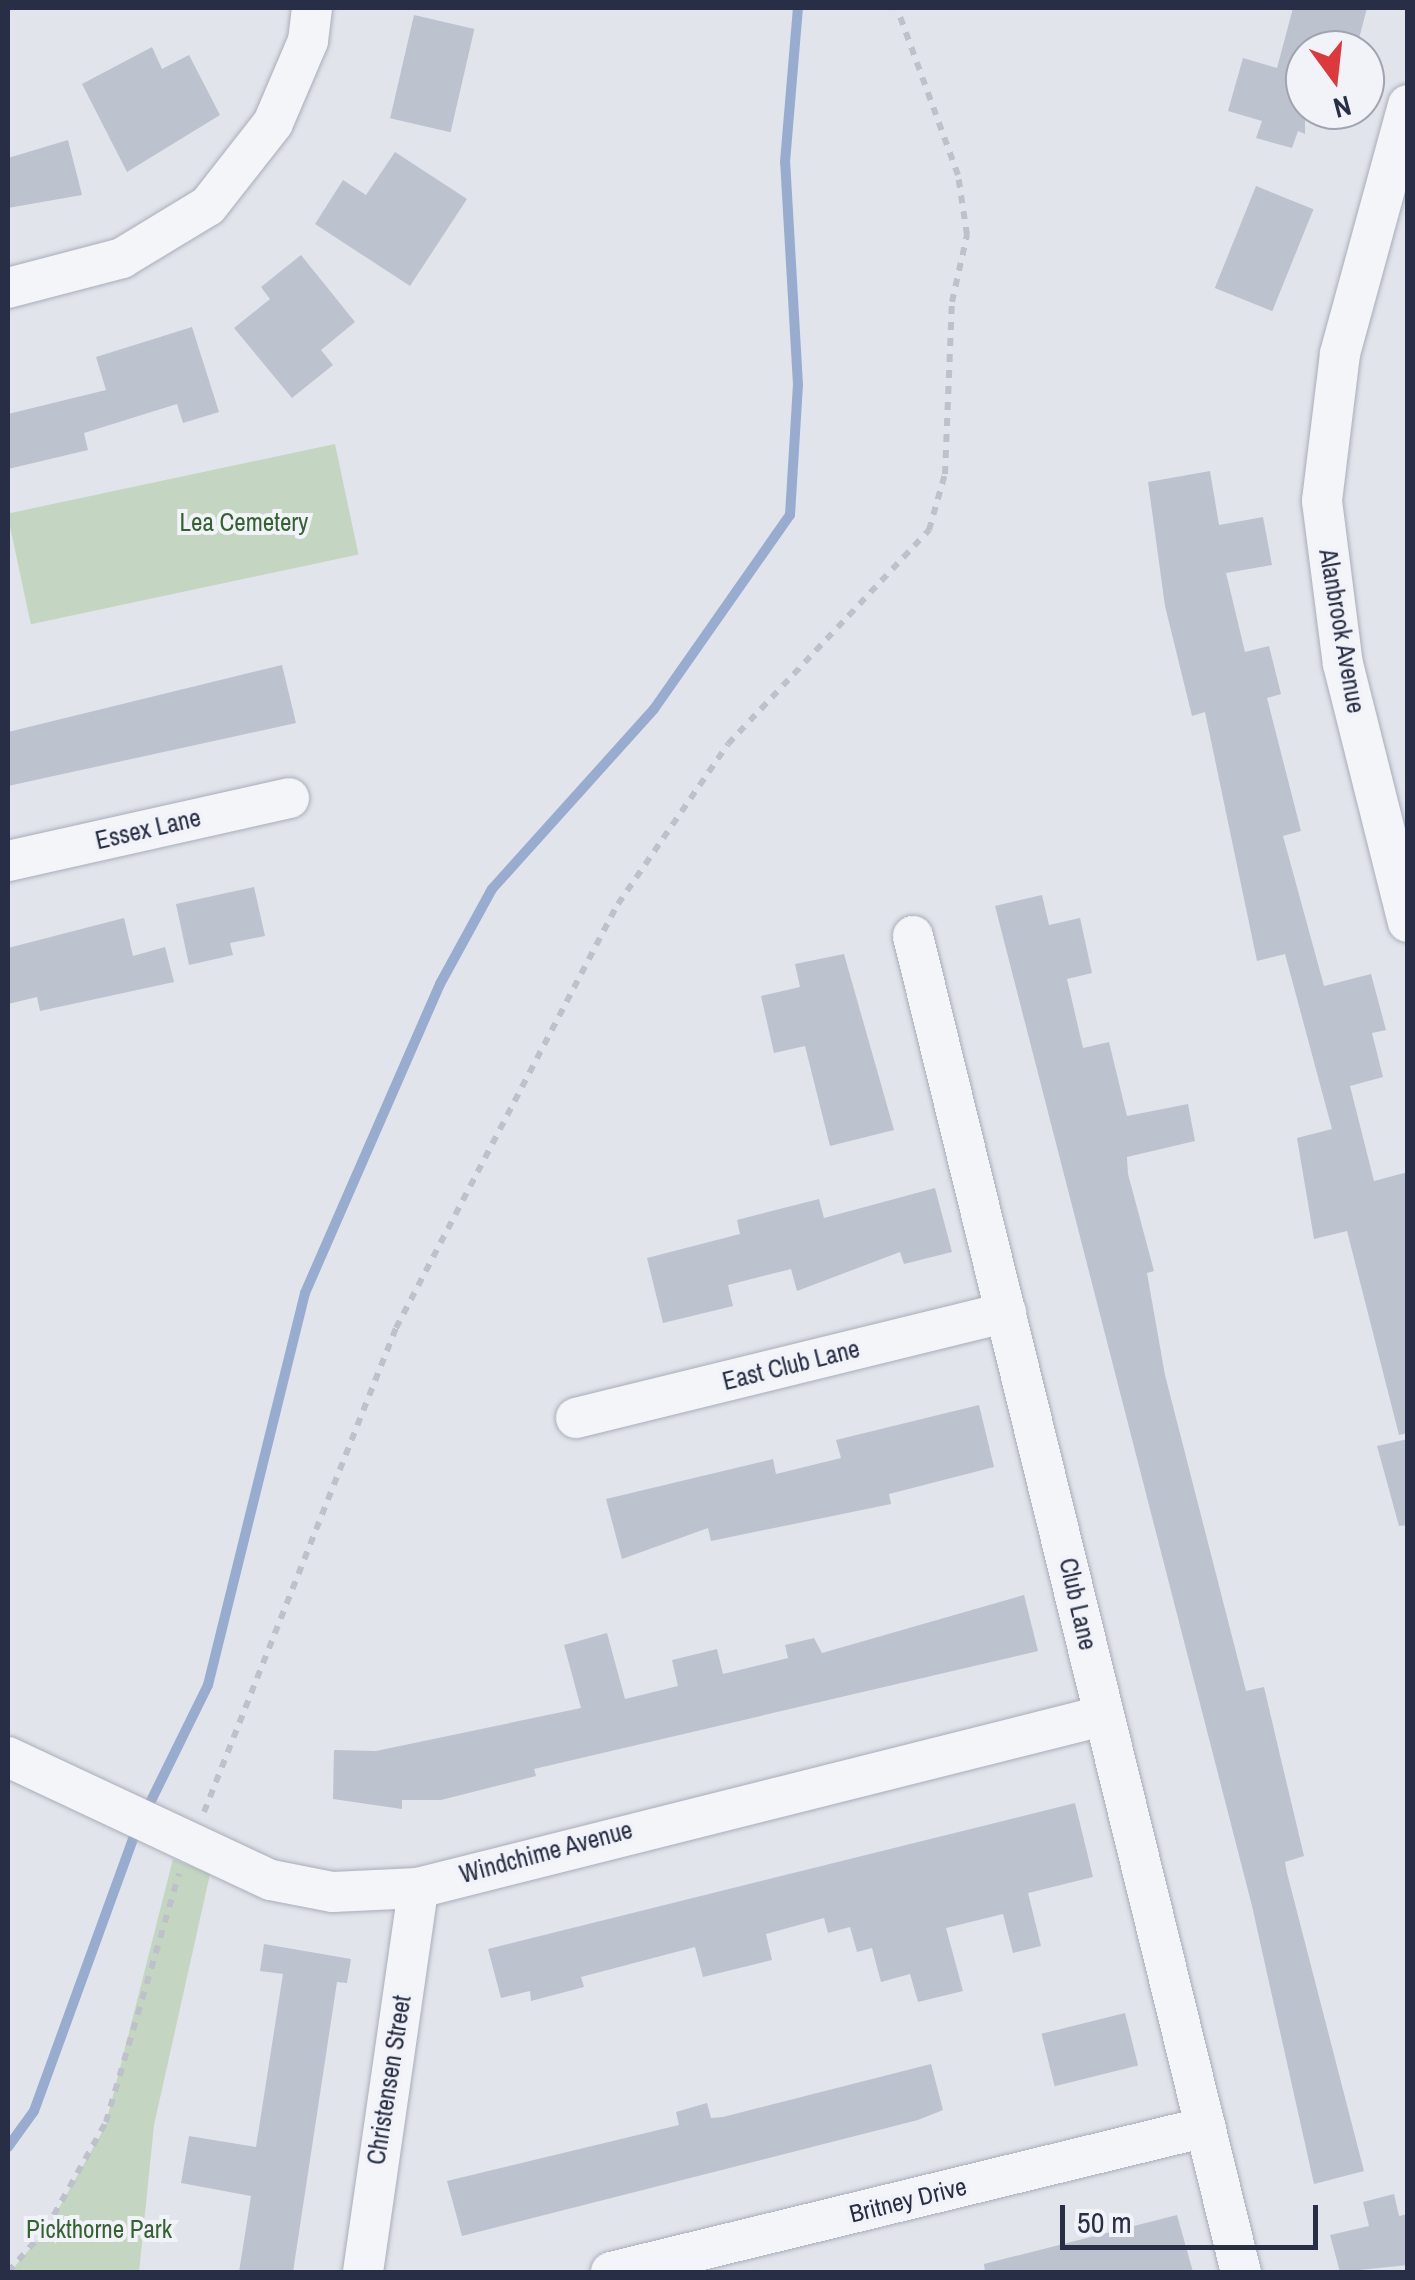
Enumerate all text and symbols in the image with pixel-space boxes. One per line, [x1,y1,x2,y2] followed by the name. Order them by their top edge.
[1285,30,1385,130] north arrow
[1329,87,1355,128] text: N
[180,507,308,537] park label: Lea Cemetery
[1313,546,1371,716] street label: Alanbrook Avenue
[92,802,204,856] street label: Essex Lane
[719,1333,863,1397] street label: East Club Lane
[1053,1555,1103,1653] street label: Club Lane
[456,1814,636,1890] street label: Windchime Avenue
[361,1993,417,2167] street label: Christensen Street
[846,2171,970,2229] street label: Britney Drive
[1065,2185,1322,2247] scale bar
[1077,2202,1132,2242] text: 50 m
[26,2214,172,2244] park label: Pickthorne Park

